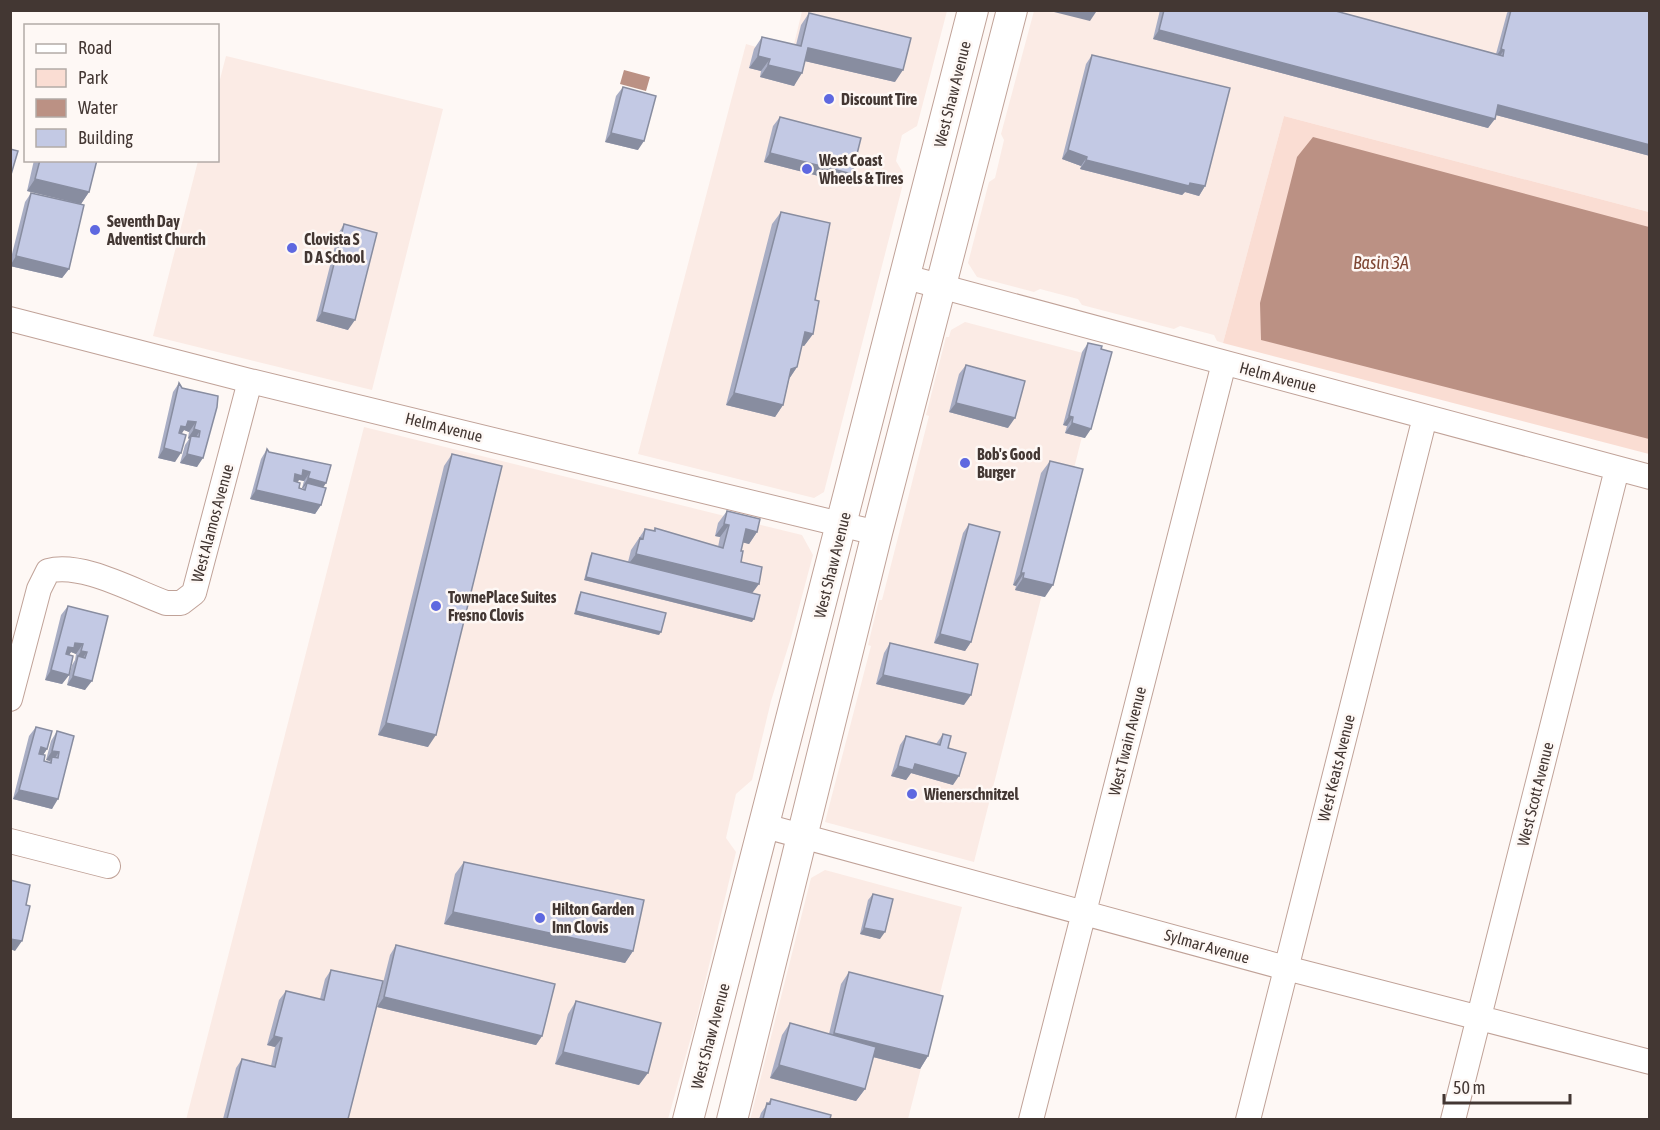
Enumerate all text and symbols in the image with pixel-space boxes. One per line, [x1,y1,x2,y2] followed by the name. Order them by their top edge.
[24,24,219,162] legend
[78,37,112,58] text: Road
[930,39,974,149] street label: West Shaw Avenue
[78,67,108,88] text: Park
[841,90,917,108] place label: Discount Tire
[822,92,836,106] marker: Discount Tire
[78,97,118,118] text: Water
[78,127,133,148] text: Building
[818,151,904,187] place label: West Coast Wheels & Tires
[800,162,814,176] marker: West Coast Wheels & Tires
[106,212,206,248] place label: Seventh Day Adventist Church
[88,223,102,237] marker: Seventh Day Adventist Church
[304,230,366,266] place label: Clovista S D A School
[285,241,299,255] marker: Clovista S D A School
[1353,252,1409,273] water label: Basin 3A
[1238,358,1318,396] street label: Helm Avenue
[404,409,484,445] street label: Helm Avenue
[977,445,1041,481] place label: Bob's Good Burger
[958,456,972,470] marker: Bob's Good Burger
[188,462,236,584] street label: West Alamos Avenue
[810,510,854,620] street label: West Shaw Avenue
[448,588,557,624] place label: TownePlace Suites Fresno Clovis
[429,599,443,613] marker: TownePlace Suites Fresno Clovis
[1105,685,1149,797] street label: West Twain Avenue
[1314,713,1358,823] street label: West Keats Avenue
[1513,740,1557,848] street label: West Scott Avenue
[923,785,1020,803] place label: Wienerschnitzel
[905,787,919,801] marker: Wienerschnitzel
[552,900,635,936] place label: Hilton Garden Inn Clovis
[533,911,547,925] marker: Hilton Garden Inn Clovis
[1162,925,1252,968] street label: Sylmar Avenue
[687,981,733,1091] street label: West Shaw Avenue
[1444,1067,1570,1105] scale bar
[1453,1077,1485,1098] text: 50 m

